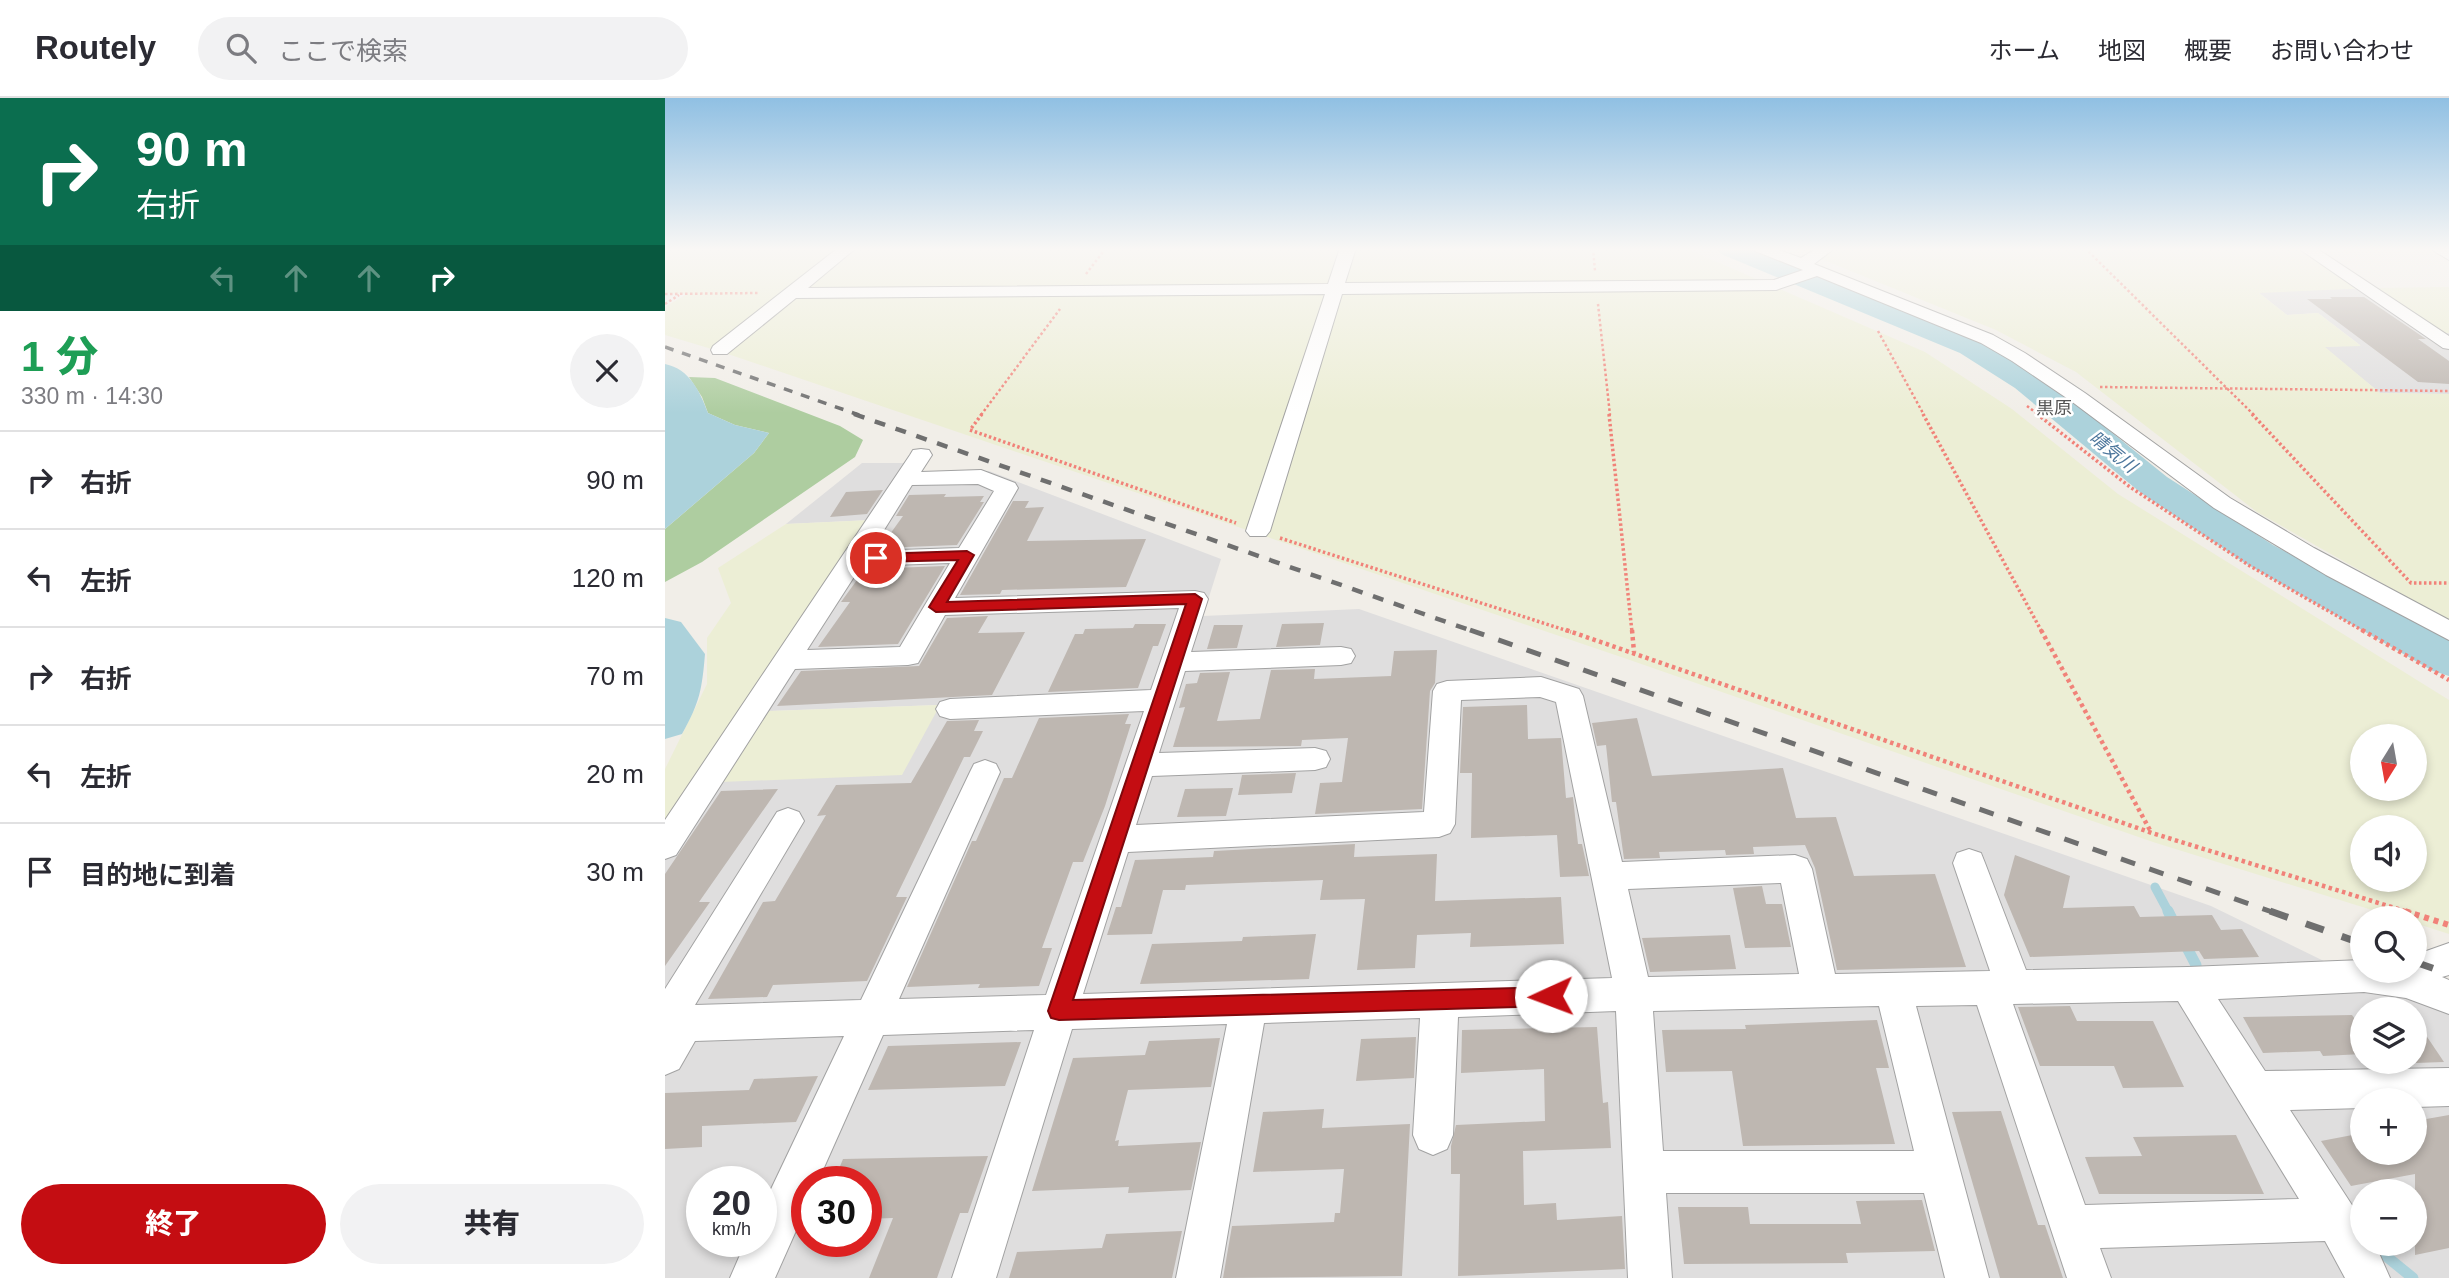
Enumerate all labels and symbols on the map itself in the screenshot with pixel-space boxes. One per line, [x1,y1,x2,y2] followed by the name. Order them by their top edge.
[2036,398,2072,418] district label: 黒原
[2086,427,2142,478] water label: 晴気川
[846,528,906,588] pin
[2350,724,2427,802] north arrow
[1514,959,1588,1033] position arrow
[791,1166,882,1257] speed limit sign: 30

